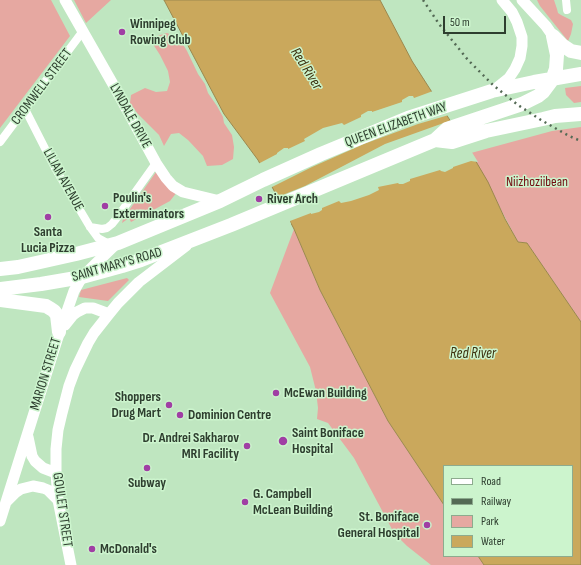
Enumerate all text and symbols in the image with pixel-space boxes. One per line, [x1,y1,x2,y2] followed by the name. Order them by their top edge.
[445,8,508,34] scale bar
[450,15,470,30] text: 50 m
[130,16,191,48] place label: Winnipeg Rowing Club
[117,27,127,37] marker: Winnipeg Rowing Club
[286,45,326,93] water label: Red River
[8,46,76,128] street label: CROMWELL STREET
[105,81,155,151] street label: LYNDALE DRIVE
[343,99,449,151] street label: QUEEN ELIZABETH WAY
[39,146,87,214] street label: LILIAN AVENUE
[506,174,568,190] park label: Niizhoziibean
[113,190,184,222] place label: Poulin's Exterminators
[267,191,318,207] place label: River Arch
[254,194,264,204] marker: River Arch
[100,201,110,211] marker: Poulin's Exterminators
[43,212,53,222] marker: Santa Lucia Pizza
[21,224,75,256] place label: Santa Lucia Pizza
[70,244,164,286] street label: SAINT MARY'S ROAD
[27,336,65,412] street label: MARION STREET
[450,345,496,363] water label: Red River
[284,385,367,401] place label: McEwan Building
[271,388,281,398] marker: McEwan Building
[111,389,161,422] place label: Shoppers Drug Mart
[164,400,174,410] marker: Shoppers Drug Mart
[188,407,271,423] place label: Dominion Centre
[175,410,185,420] marker: Dominion Centre
[292,425,364,458] place label: Saint Boniface Hospital
[143,430,239,462] place label: Dr. Andrei Sakharov MRI Facility
[277,435,289,447] marker: Saint Boniface Hospital
[242,441,252,451] marker: Dr. Andrei Sakharov MRI Facility
[142,463,152,473] marker: Subway
[443,465,573,557] legend
[48,472,76,548] street label: GOULET STREET
[481,474,501,489] text: Road
[128,475,166,491] place label: Subway
[253,486,333,518] place label: G. Campbell McLean Building
[481,494,511,509] text: Railway
[240,497,250,507] marker: G. Campbell McLean Building
[338,509,419,542] place label: St. Boniface General Hospital
[481,514,499,529] text: Park
[422,520,432,530] marker: St. Boniface General Hospital
[481,534,505,549] text: Water
[100,541,157,557] place label: McDonald's
[87,544,97,554] marker: McDonald's

